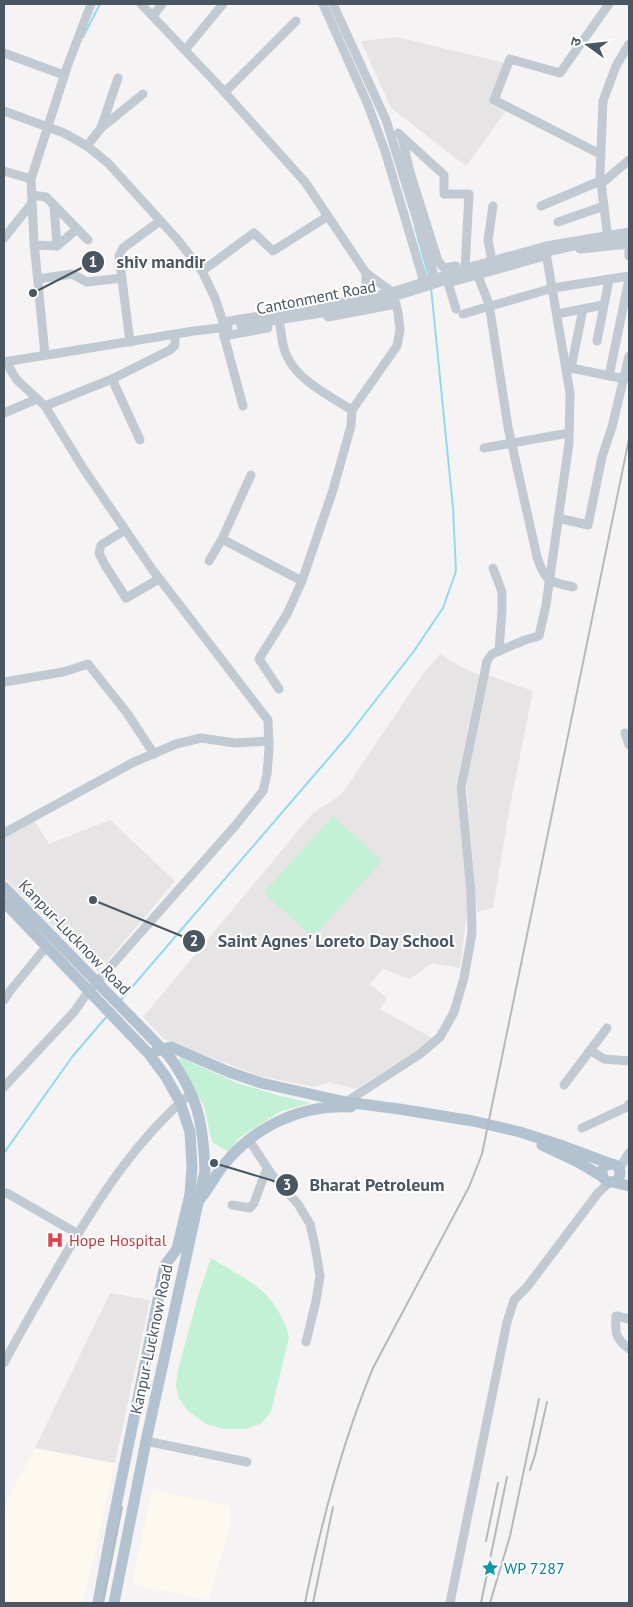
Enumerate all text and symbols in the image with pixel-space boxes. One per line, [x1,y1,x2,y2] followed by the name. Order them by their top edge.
[563,20,613,70] north arrow
[566,35,585,48] text: उ
[81,245,215,278] callout: shiv mandir
[117,250,206,273] text: shiv mandir
[89,252,97,271] text: 1
[254,276,378,318] street label: Cantonment Road
[15,875,135,999] street label: Kanpur-Lucknow Road
[182,925,466,958] callout: Saint Agnes' Loreto Day School
[218,929,455,952] text: Saint Agnes' Loreto Day School
[190,931,198,950] text: 2
[275,1169,455,1202] callout: Bharat Petroleum
[309,1173,445,1196] text: Bharat Petroleum
[283,1175,291,1194] text: 3
[45,1230,65,1250] hospital icon: Hope Hospital
[69,1230,167,1250] place label: Hope Hospital
[125,1262,177,1416] street label: Kanpur-Lucknow Road
[480,1558,500,1578] place icon: WP 7287
[504,1558,565,1578] place label: WP 7287

